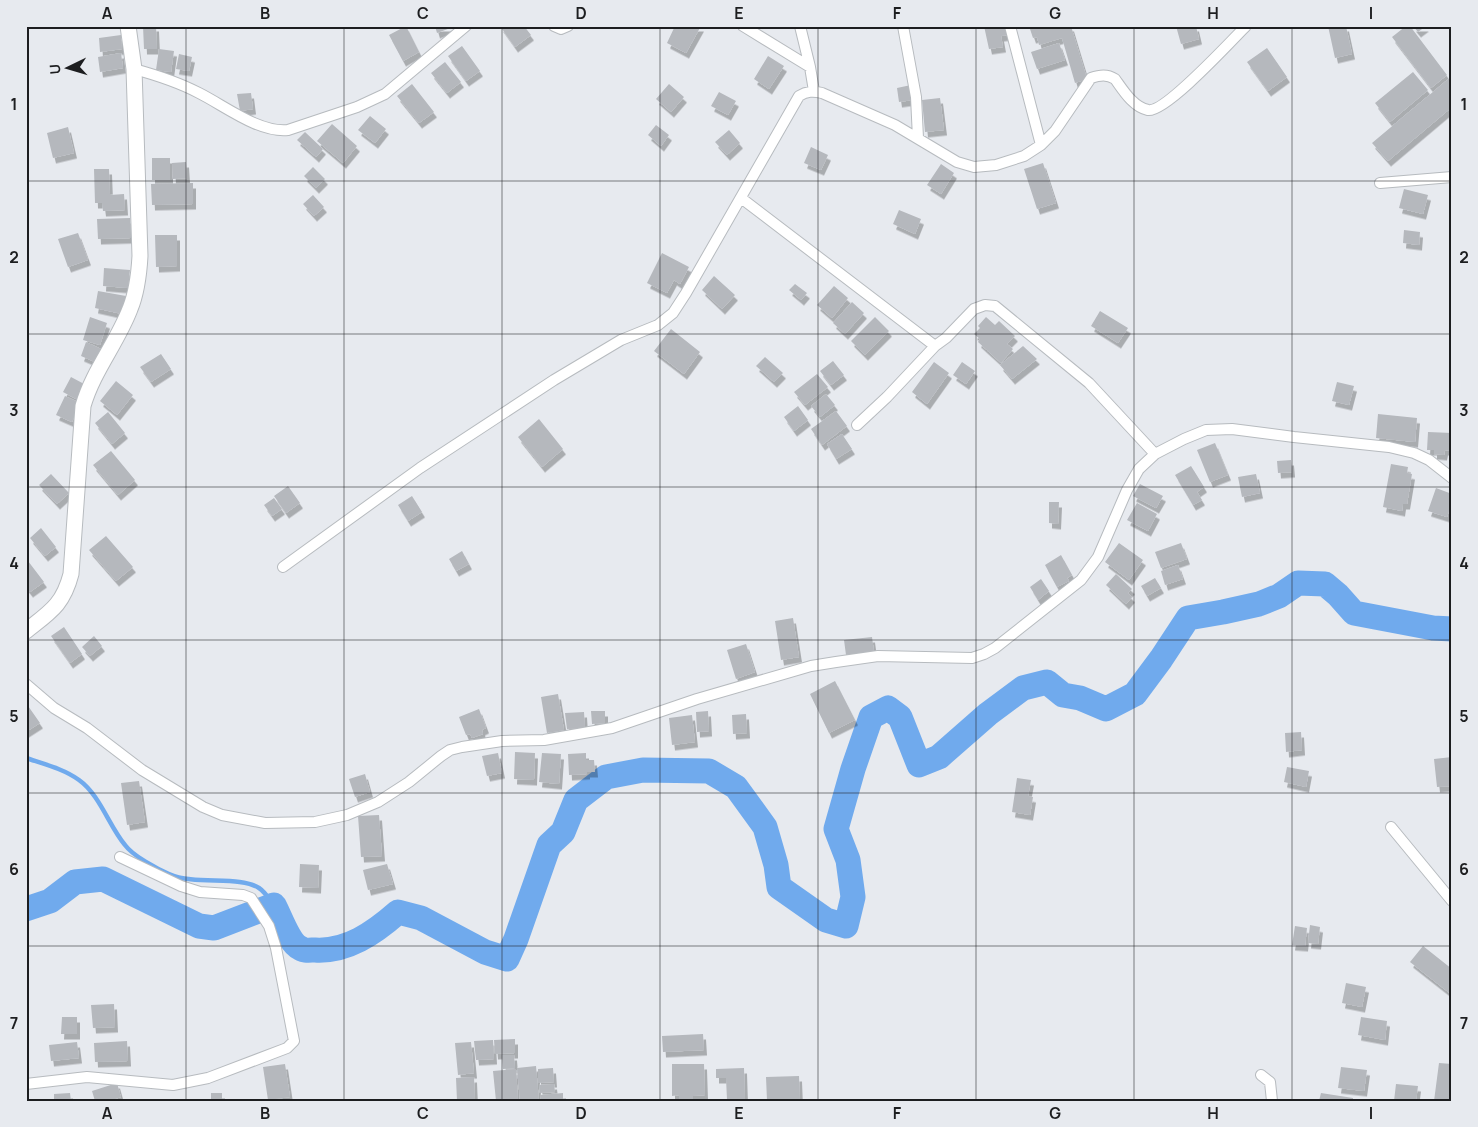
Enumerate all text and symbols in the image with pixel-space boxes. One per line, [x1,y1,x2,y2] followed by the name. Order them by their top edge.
[102,2,113,24] text: A
[260,2,270,24] text: B
[417,2,429,24] text: C
[575,2,587,24] text: D
[734,2,744,24] text: E
[893,2,902,24] text: F
[1049,2,1061,24] text: G
[1207,2,1219,24] text: H
[1369,2,1373,24] text: I
[42,42,92,92] north arrow
[45,63,64,75] text: U
[10,93,18,115] text: 1
[1460,93,1468,115] text: 1
[9,246,19,268] text: 2
[1459,246,1469,268] text: 2
[9,399,19,421] text: 3
[1459,399,1469,421] text: 3
[9,552,19,574] text: 4
[1459,552,1469,574] text: 4
[9,705,19,727] text: 5
[1459,705,1469,727] text: 5
[9,858,19,880] text: 6
[1459,858,1469,880] text: 6
[10,1012,18,1034] text: 7
[1460,1012,1468,1034] text: 7
[102,1102,113,1124] text: A
[260,1102,270,1124] text: B
[417,1102,429,1124] text: C
[575,1102,587,1124] text: D
[734,1102,744,1124] text: E
[893,1102,902,1124] text: F
[1049,1102,1061,1124] text: G
[1207,1102,1219,1124] text: H
[1369,1102,1373,1124] text: I

